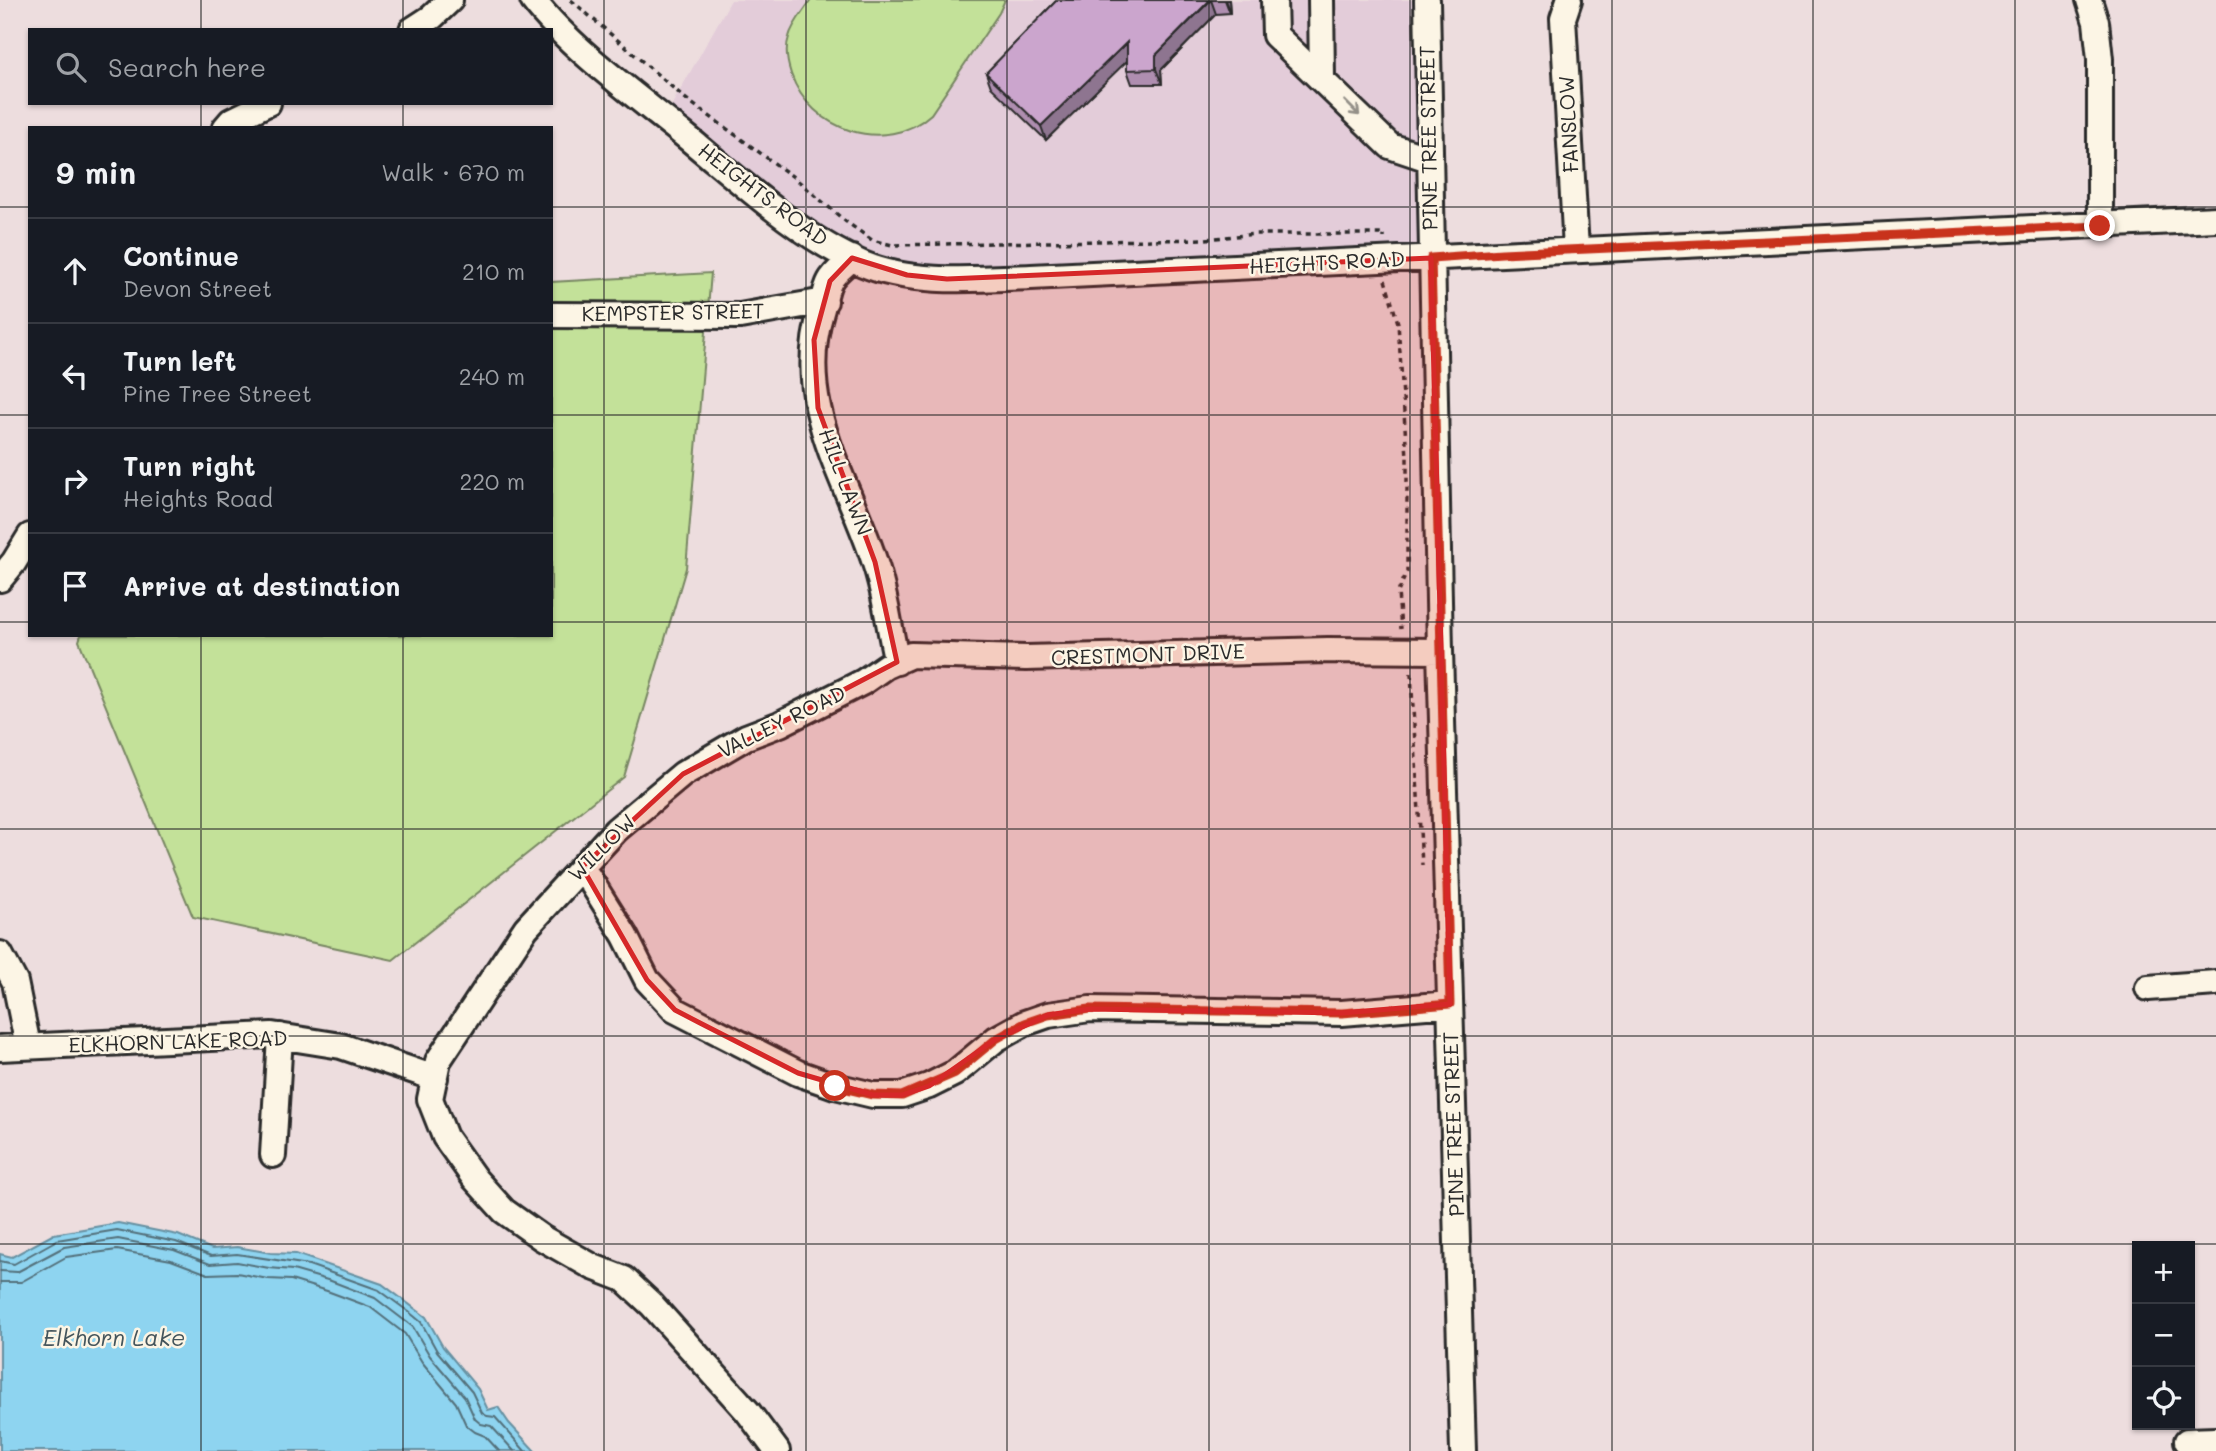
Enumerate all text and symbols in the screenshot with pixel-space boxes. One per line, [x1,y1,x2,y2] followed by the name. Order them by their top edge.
[28,28,553,105] search box
[1412,45,1443,231] street label: PINE TREE STREET
[52,48,90,86] icon: search
[108,50,266,84] text: Search here
[1551,75,1584,173] street label: FANSLOW
[1343,100,1360,117] one-way arrow
[693,136,834,252] street label: HEIGHTS ROAD
[56,152,136,192] text: 9 min
[381,157,525,187] text: Walk · 670 m
[2084,210,2115,241] route end
[123,239,239,273] text: Continue
[1248,244,1406,279] street label: HEIGHTS ROAD
[56,252,94,290] icon: ahead
[462,256,525,286] text: 210 m
[123,273,272,303] text: Devon Street
[581,296,765,327] street label: KEMPSTER STREET
[123,344,236,378] text: Turn left
[56,357,94,395] icon: left
[459,361,525,391] text: 240 m
[123,378,312,408] text: Pine Tree Street
[814,424,879,539] street label: HILL LAWN
[123,449,256,483] text: Turn right
[56,462,94,500] icon: right
[459,466,525,496] text: 220 m
[123,483,273,513] text: Heights Road
[56,567,94,605] icon: arrive
[123,569,400,603] text: Arrive at destination
[1051,637,1245,670] street label: CRESTMONT DRIVE
[713,678,850,763] street label: VALLEY ROAD
[561,807,640,886] street label: WILLOW
[68,1023,288,1058] street label: ELKHORN LAKE ROAD
[1436,1031,1469,1217] street label: PINE TREE STREET
[819,1070,850,1101] route start
[2132,1241,2195,1430] map controls
[2132,1241,2195,1304] button: +
[2132,1304,2195,1367] button: −
[43,1322,185,1352] water label: Elkhorn Lake
[2132,1367,2195,1430] button: locate

